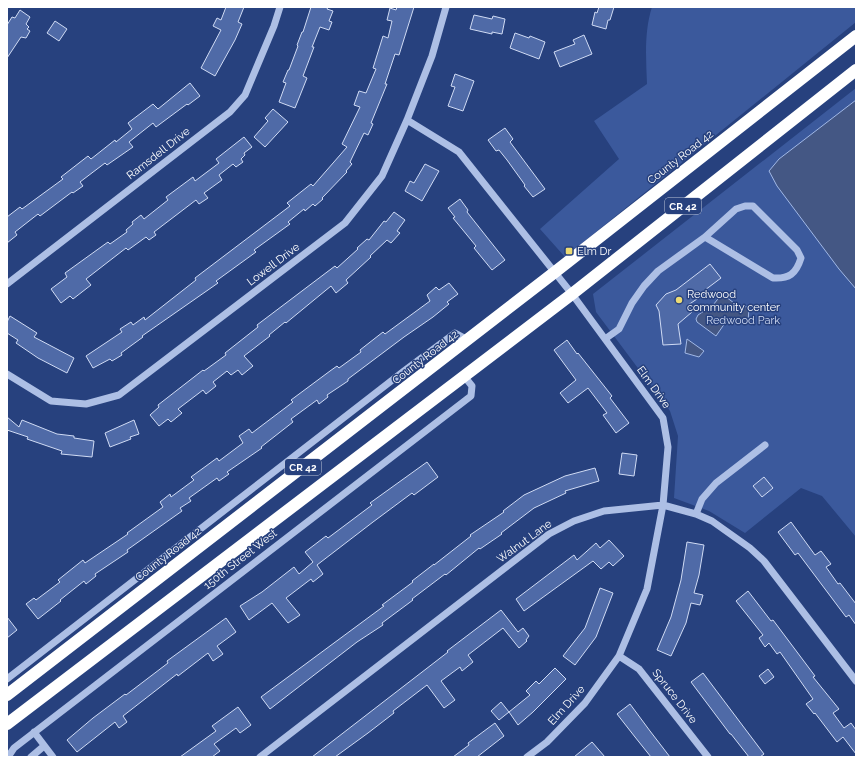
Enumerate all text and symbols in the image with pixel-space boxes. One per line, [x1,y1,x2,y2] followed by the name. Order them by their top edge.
[124,124,193,182] street label: Ramsdell Drive
[645,127,716,187] street label: County Road 42
[665,198,701,214] road number: CR 42
[244,240,303,288] street label: Lowell Drive
[577,245,611,258] place label: Elm Dr
[564,246,574,256] marker: Elm Dr
[687,288,780,314] place label: Redwood community center
[674,295,684,305] marker: Redwood community center
[706,314,780,327] park label: Redwood Park
[390,327,461,387] street label: County Road 42
[634,364,674,411] street label: Elm Drive
[285,459,321,475] road number: CR 42
[494,517,555,566] street label: Walnut Lane
[133,524,204,584] street label: County Road 42
[201,527,280,592] street label: 150th Street West
[649,667,700,726] street label: Spruce Drive
[545,682,588,728] street label: Elm Drive

